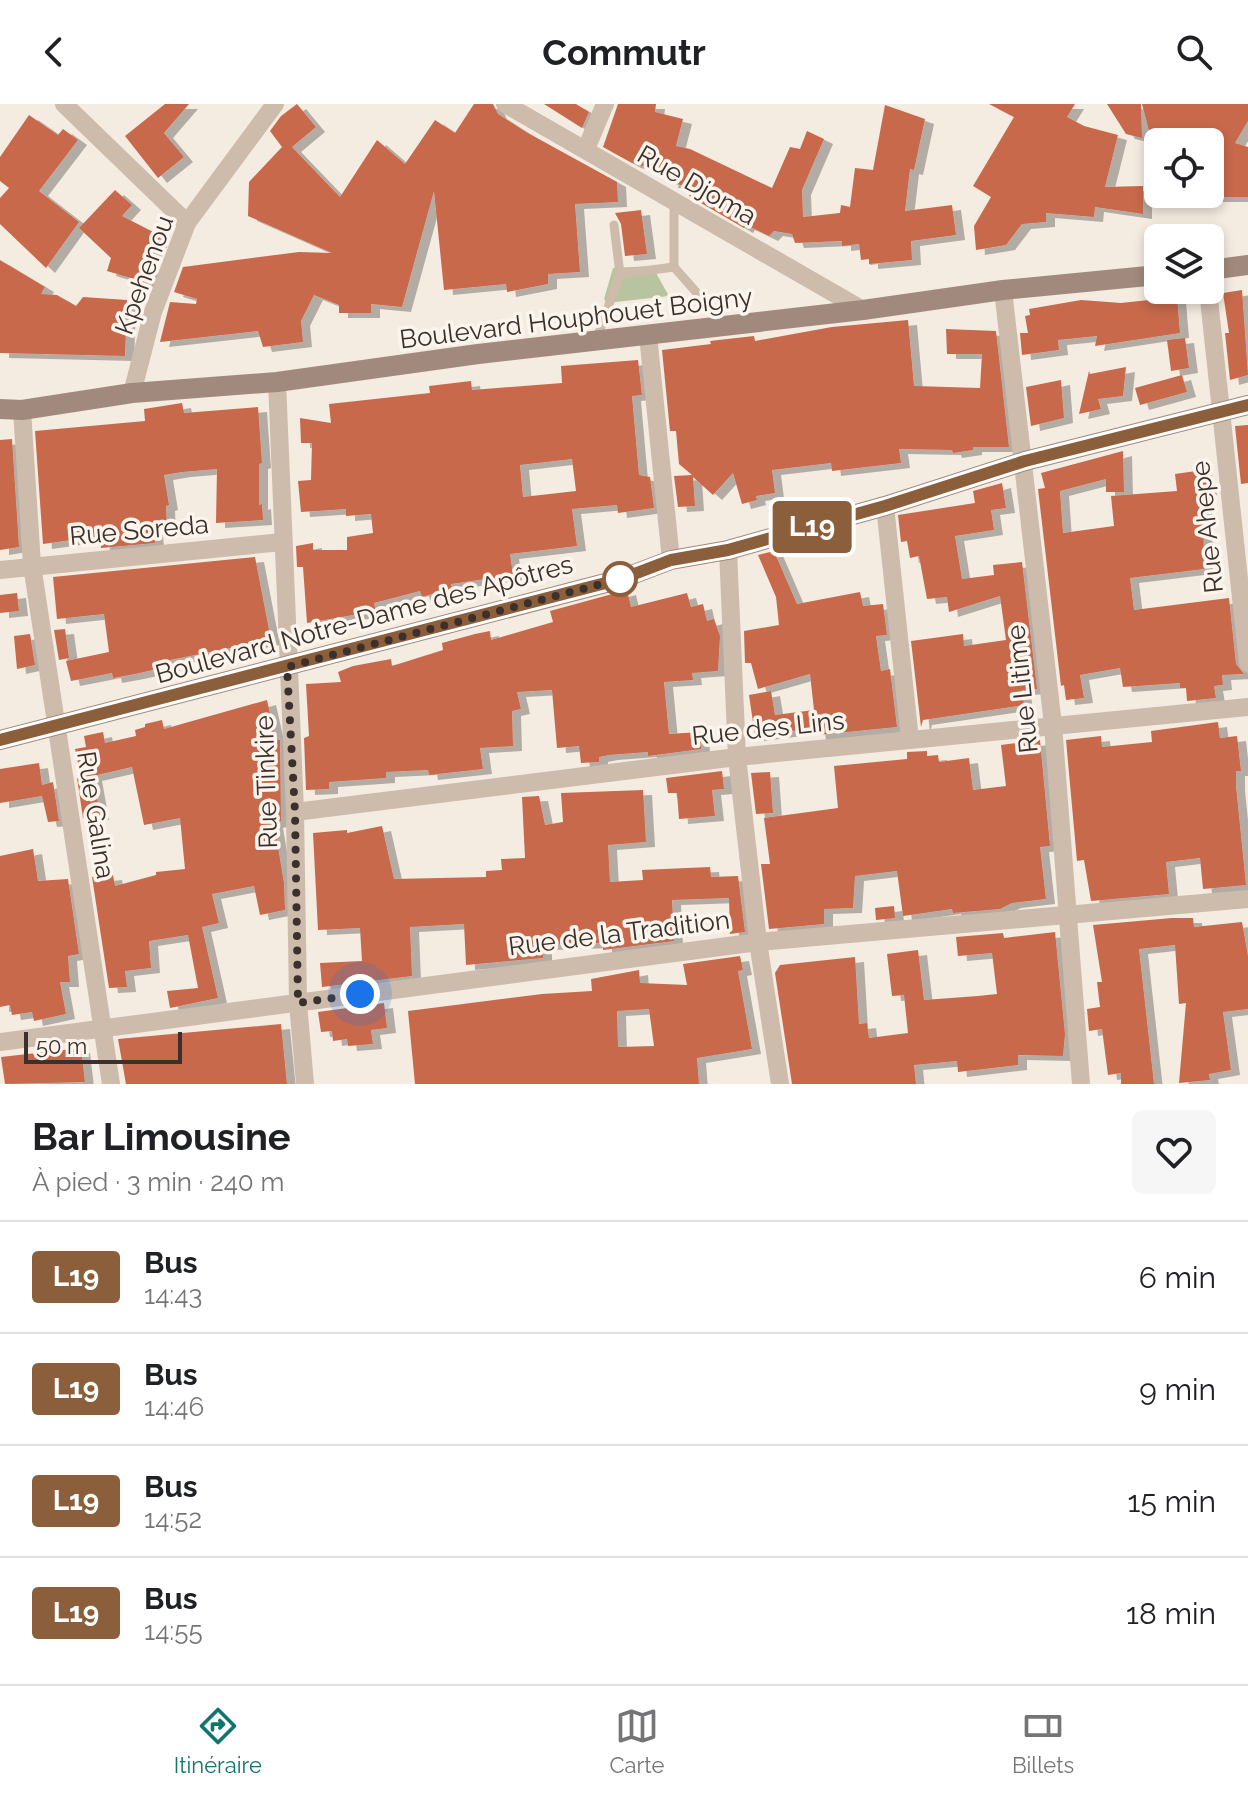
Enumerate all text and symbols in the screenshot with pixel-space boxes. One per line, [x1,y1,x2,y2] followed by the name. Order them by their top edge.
[32,30,76,74] icon: back
[1172,30,1216,74] icon: search
[542,31,706,73] text: Commutr
[1144,128,1224,304] map controls
[1144,128,1224,208] button: locate
[632,139,762,231] street label: Rue Djoma
[109,211,179,339] street label: Kpehenou
[1144,224,1224,304] button: layers
[398,281,754,355] street label: Boulevard Houphouet Boigny
[1185,459,1229,595] street label: Rue Ahepe
[766,501,858,553] line badge: L19
[68,509,210,551] street label: Rue Soreda
[789,510,835,543] text: L19
[152,549,576,689] street label: Boulevard Notre-Dame des Apôtres
[603,562,637,596] unlabelled marker
[1000,624,1044,754] street label: Rue Litime
[690,705,846,751] street label: Rue des Lins
[249,715,283,849] street label: Rue Tinkire
[71,749,121,881] street label: Rue Galina
[507,905,731,961] street label: Rue de la Tradition
[340,974,380,1014] your location
[24,1028,182,1064] scale bar
[36,1033,87,1059] text: 50 m
[1132,1110,1216,1194] button: heart
[32,1114,291,1159] text: Bar Limousine
[32,1167,284,1197] text: À pied · 3 min · 240 m
[144,1245,198,1280] text: Bus
[53,1260,99,1293] text: L19
[1139,1260,1216,1295] text: 6 min
[144,1280,202,1310] text: 14:43
[144,1357,198,1392] text: Bus
[53,1372,99,1405] text: L19
[1139,1372,1216,1407] text: 9 min
[144,1392,204,1422] text: 14:46
[144,1469,198,1504] text: Bus
[53,1484,99,1517] text: L19
[1128,1484,1216,1519] text: 15 min
[144,1504,202,1534] text: 14:52
[144,1581,198,1616] text: Bus
[53,1596,99,1629] text: L19
[1126,1596,1216,1631] text: 18 min
[144,1616,203,1646] text: 14:55
[174,1704,262,1778] tab: Itinéraire
[609,1704,664,1778] tab: Carte
[1012,1704,1074,1778] tab: Billets

